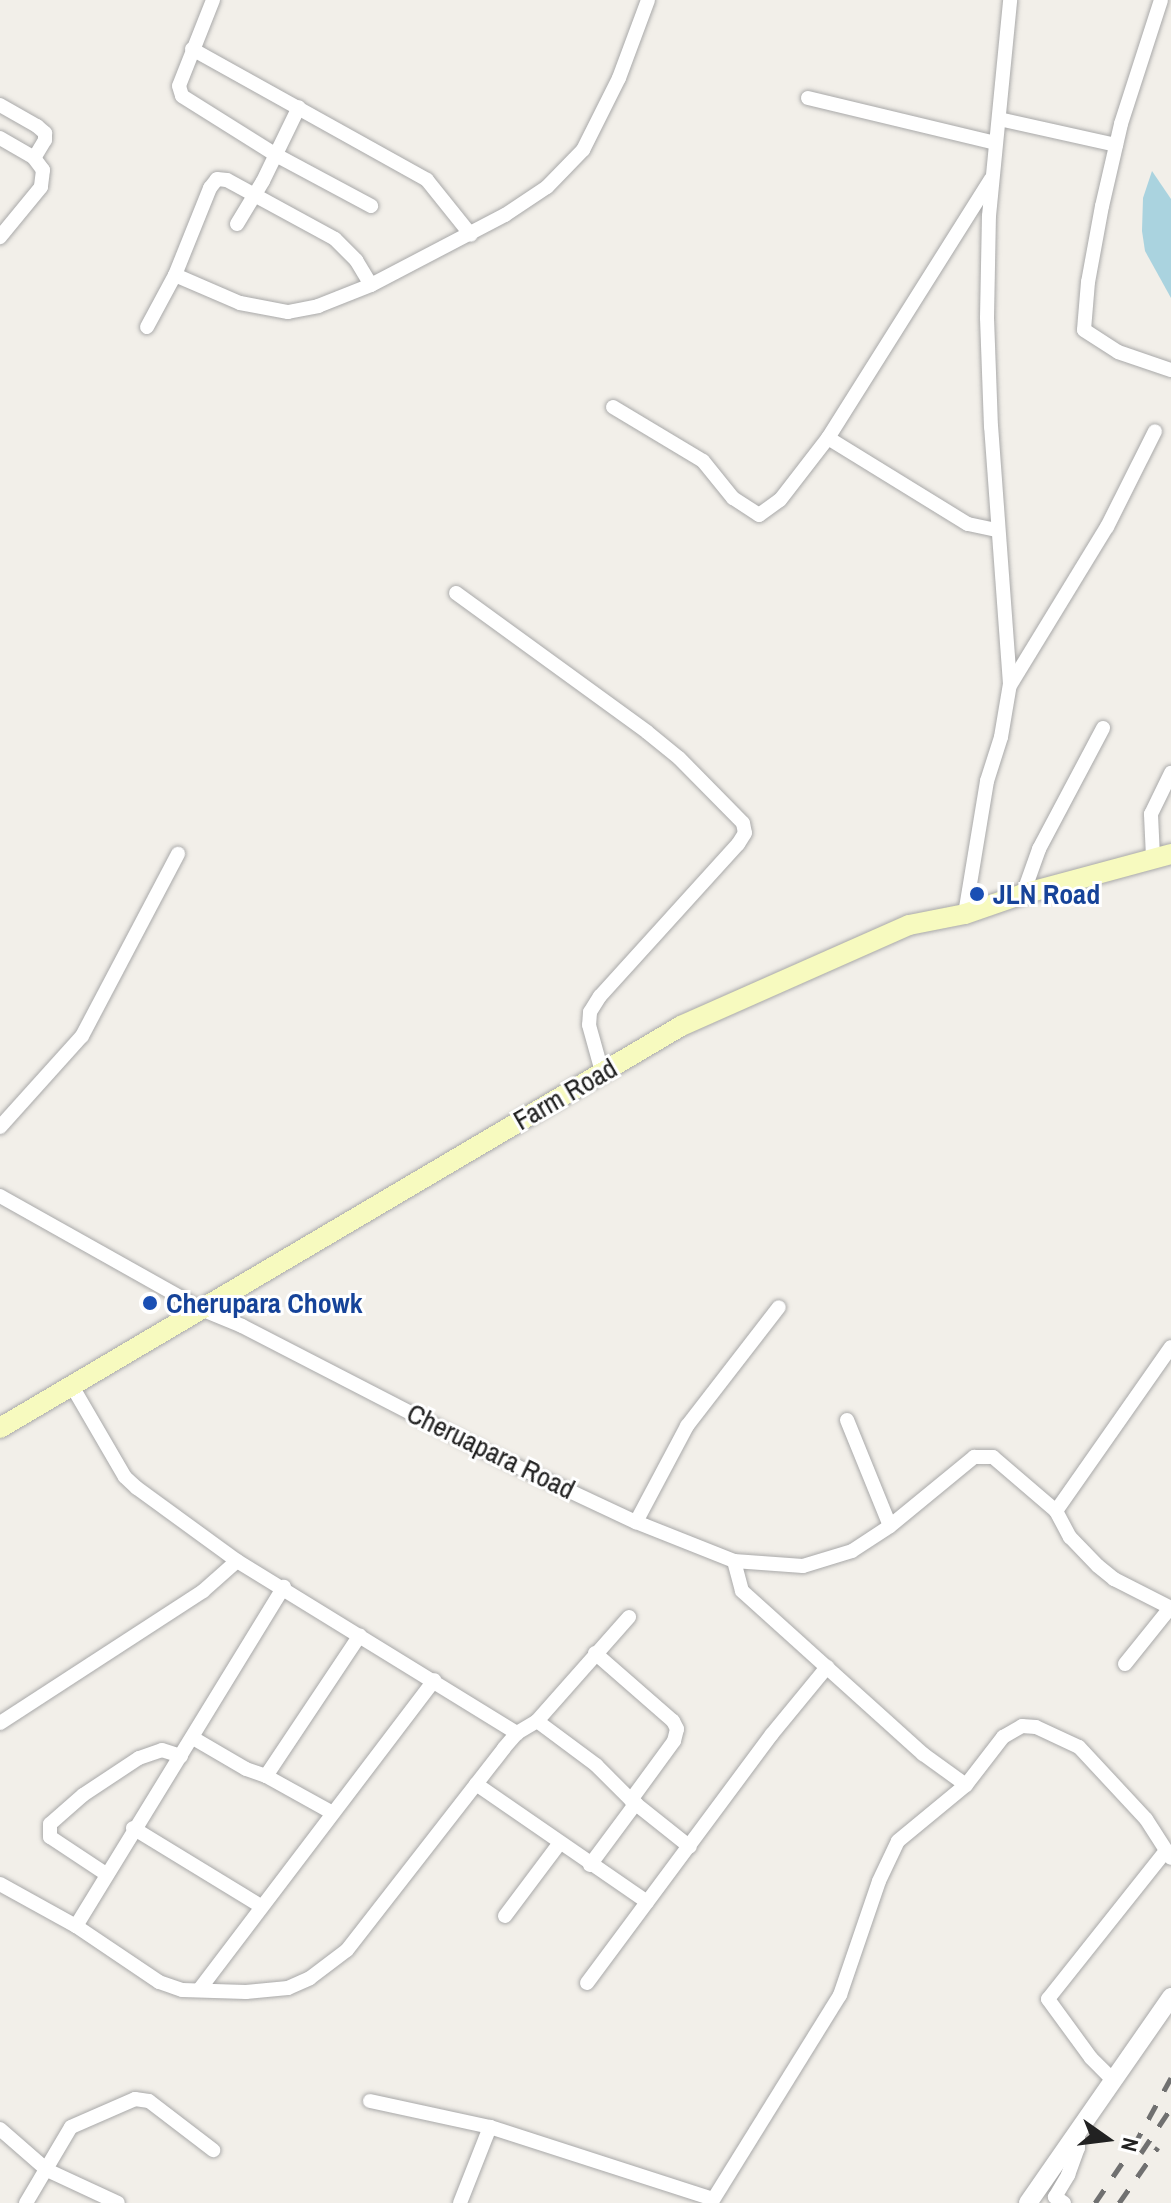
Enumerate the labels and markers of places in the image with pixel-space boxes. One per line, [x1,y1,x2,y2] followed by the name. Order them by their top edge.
[993,877,1100,911] place label: JLN Road
[968,885,986,903] marker: JLN Road
[166,1286,362,1320] place label: Cherupara Chowk
[141,1294,159,1312] marker: Cherupara Chowk

